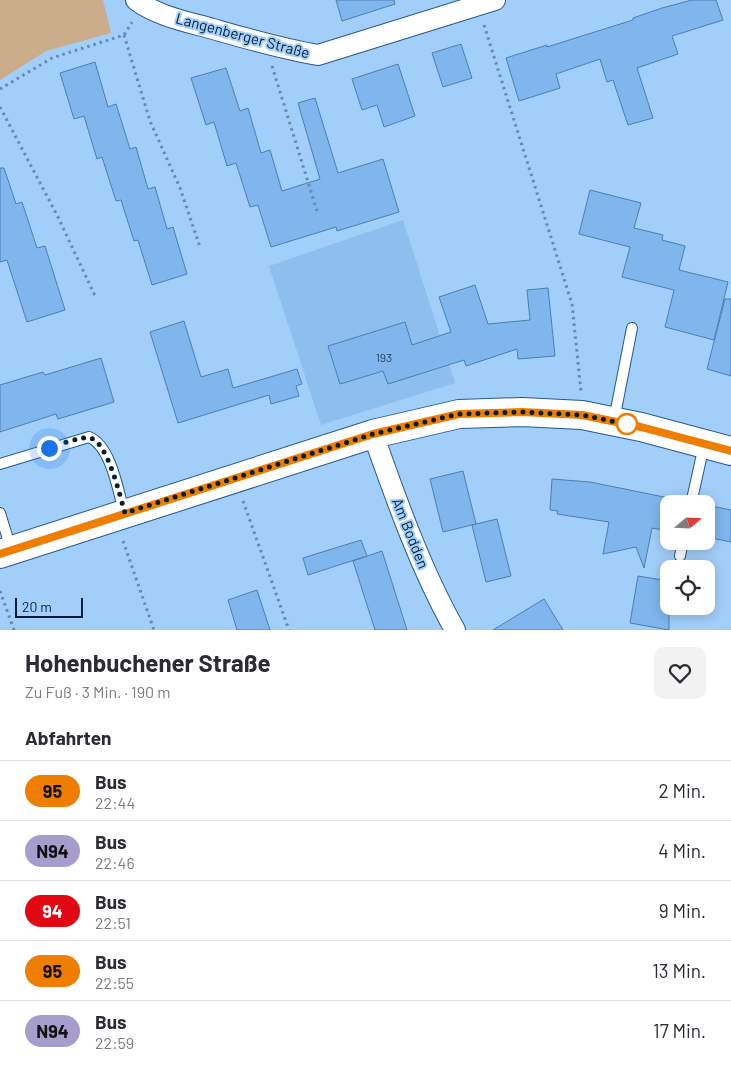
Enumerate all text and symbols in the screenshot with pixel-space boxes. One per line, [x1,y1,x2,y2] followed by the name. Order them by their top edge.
[174,8,312,62] street label: Langenberger Straße
[376,350,392,364] house number: 193
[616,413,638,435] unlabelled marker
[37,436,62,461] your location
[389,495,433,571] street label: Am Bodden
[660,495,715,550] north arrow
[660,495,715,615] map controls
[660,560,715,615] button: locate
[15,595,82,618] scale bar
[22,598,52,615] text: 20 m
[654,647,706,699] button: heart
[25,648,271,677] text: Hohenbuchener Straße
[25,682,171,701] text: Zu Fuß · 3 Min. · 190 m
[25,726,111,749] text: Abfahrten
[95,770,127,793] text: Bus
[658,779,706,802] text: 2 Min.
[43,780,62,802] text: 95
[95,793,135,812] text: 22:44
[95,830,127,853] text: Bus
[658,839,706,862] text: 4 Min.
[36,840,69,862] text: N94
[95,853,135,872] text: 22:46
[95,890,127,913] text: Bus
[659,899,706,922] text: 9 Min.
[42,900,63,922] text: 94
[95,913,131,932] text: 22:51
[95,950,127,973] text: Bus
[652,959,706,982] text: 13 Min.
[43,960,62,982] text: 95
[95,973,134,992] text: 22:55
[95,1010,127,1033] text: Bus
[653,1019,706,1042] text: 17 Min.
[36,1020,69,1042] text: N94
[95,1033,134,1052] text: 22:59

